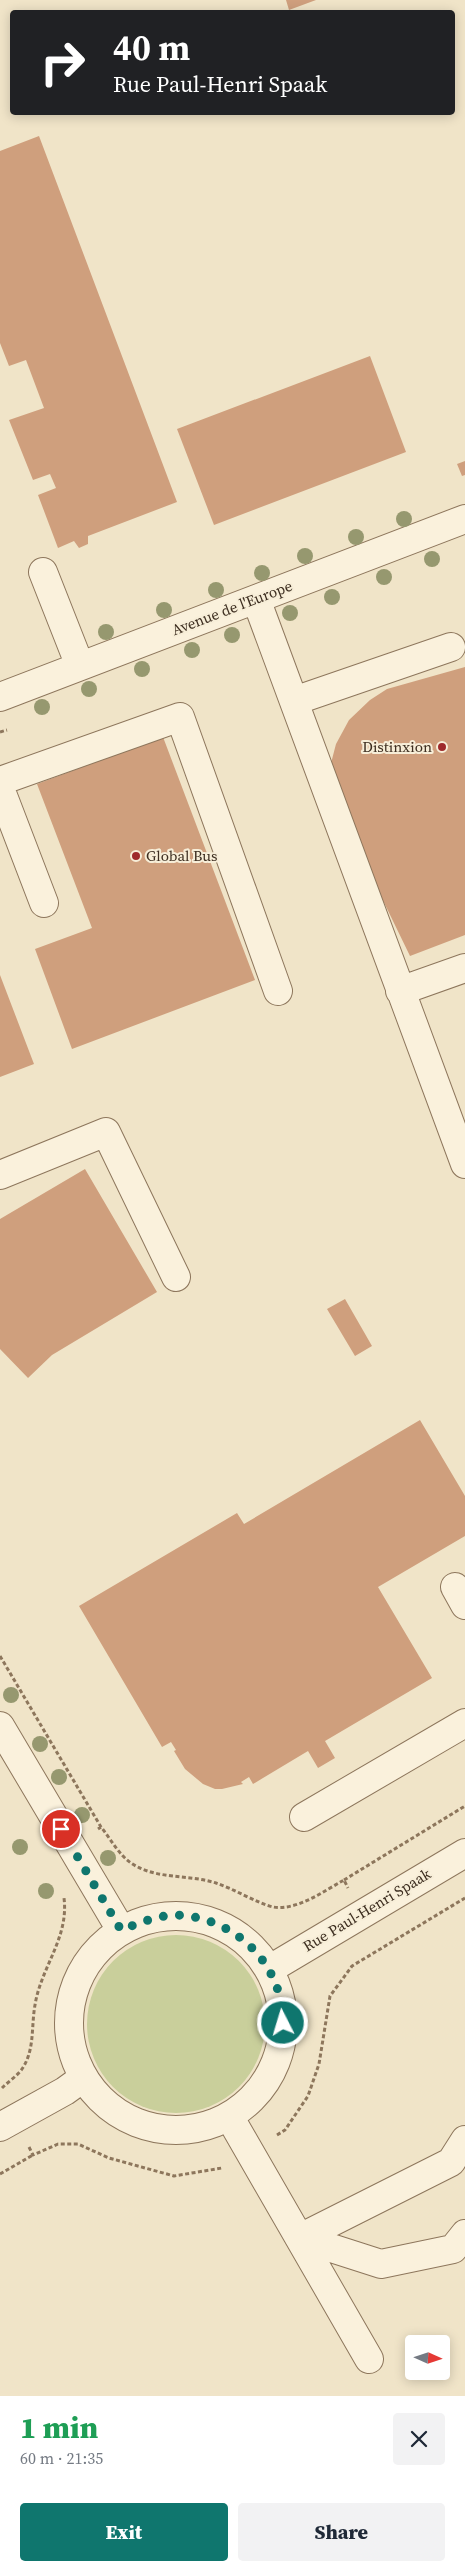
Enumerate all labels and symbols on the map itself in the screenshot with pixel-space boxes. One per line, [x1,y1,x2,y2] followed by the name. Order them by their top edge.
[168,575,295,640] street label: Avenue de l'Europe
[362,736,432,757] place label: Distinxion
[436,741,448,753] marker: Distinxion
[146,845,217,866] place label: Global Bus
[130,850,142,862] marker: Global Bus
[40,1808,82,1850] pin
[299,1863,435,1956] street label: Rue Paul-Henri Spaak
[256,1996,308,2048] position arrow
[405,2335,450,2380] north arrow

